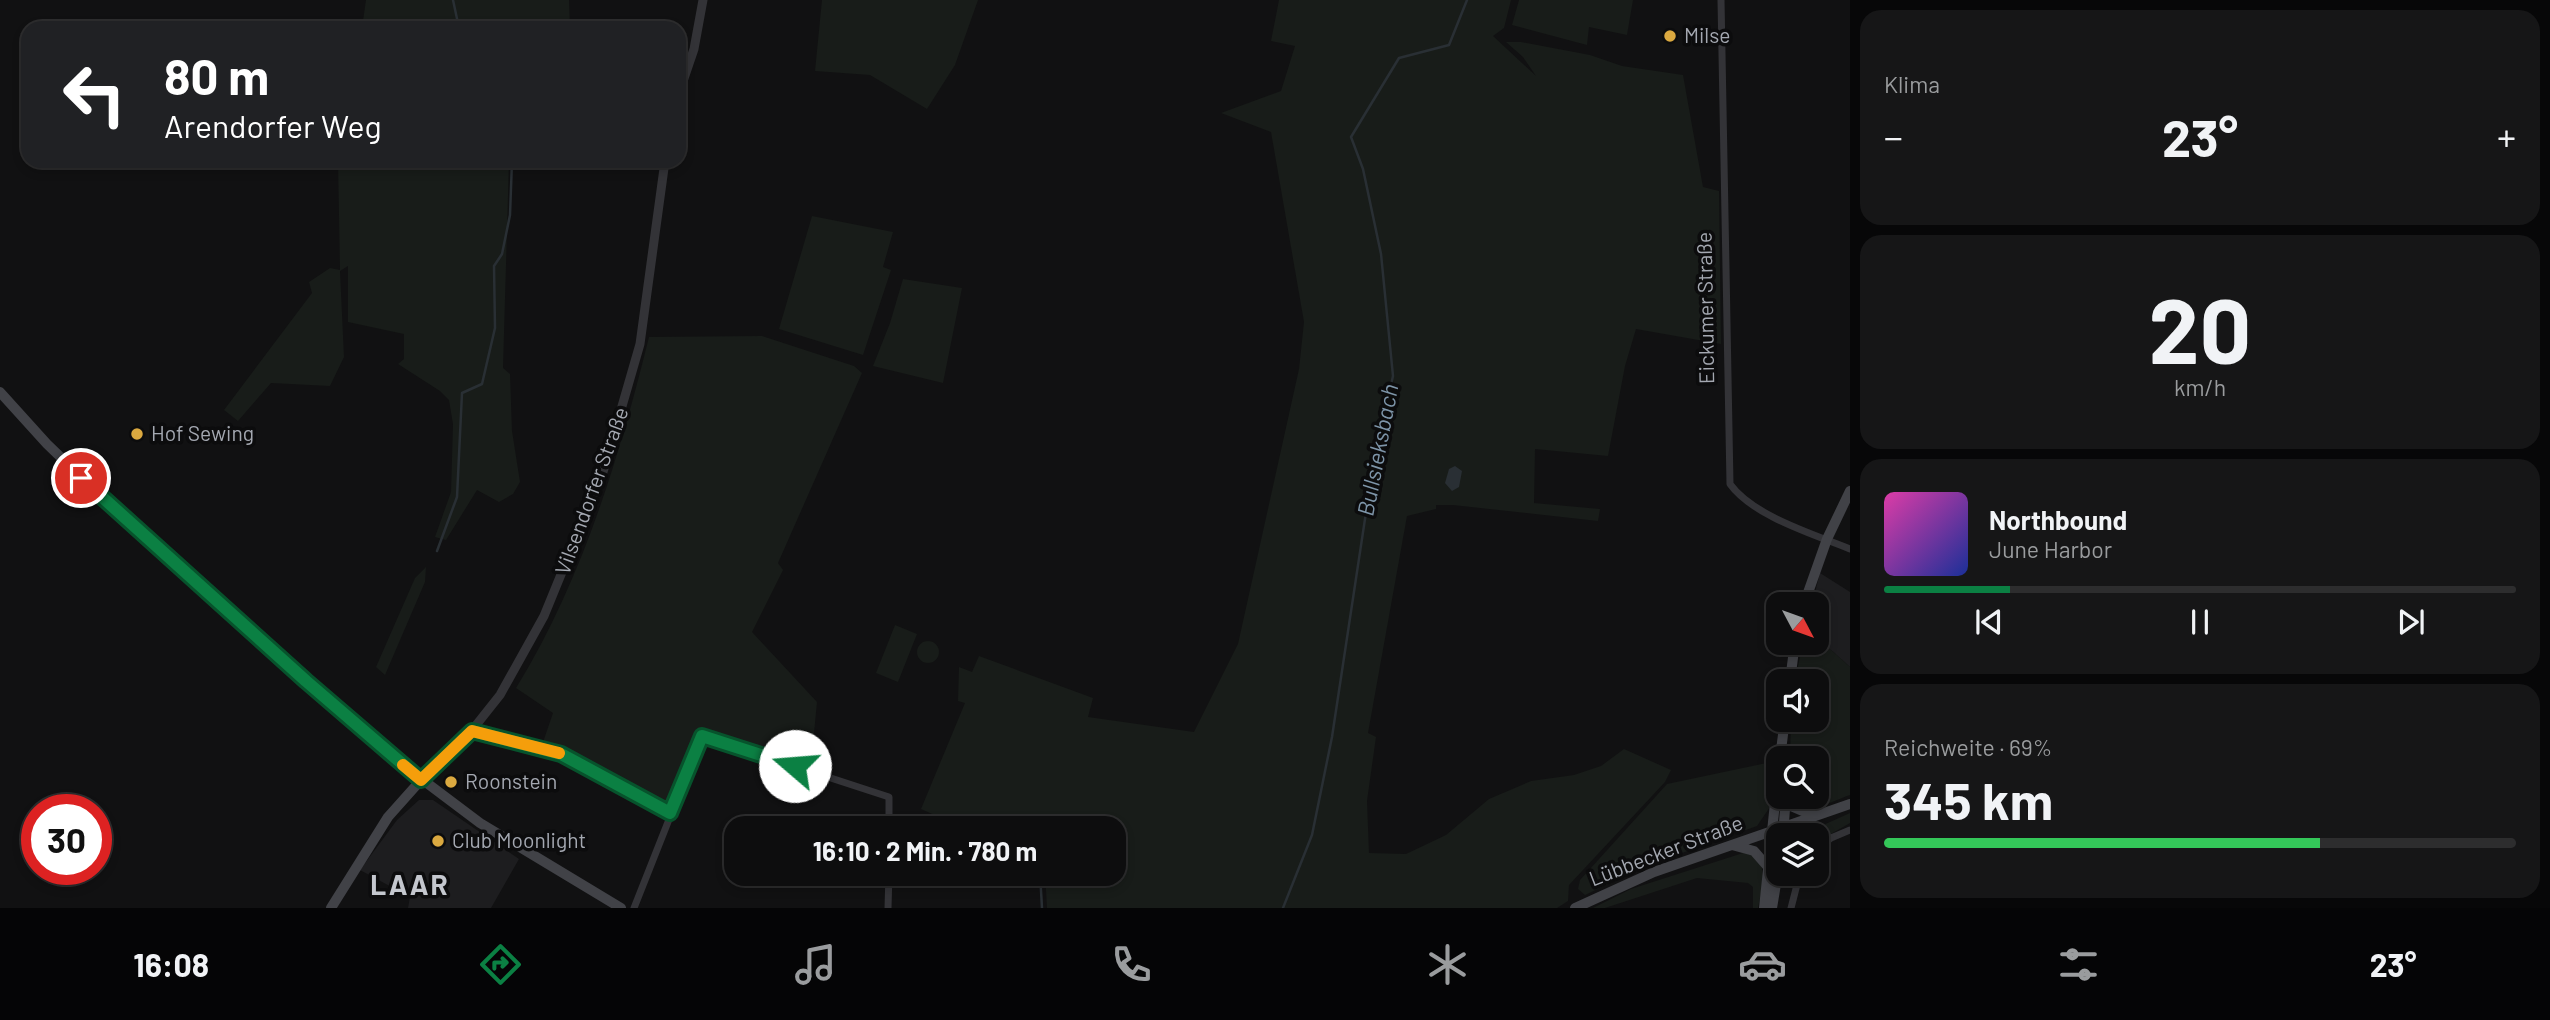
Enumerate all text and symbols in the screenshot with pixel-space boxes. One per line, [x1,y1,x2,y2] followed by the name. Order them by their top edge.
[1684,22,1731,47] place label: Milse
[1662,28,1678,44] marker: Milse
[164,46,269,105] text: 80 m
[49,49,140,140] icon: left
[1884,70,1940,98] text: Klima
[2162,105,2238,167] text: 23°
[164,106,382,144] text: Arendorfer Weg
[1884,113,1903,159] text: −
[2497,113,2516,159] text: +
[1691,232,1718,384] street label: Eickumer Straße
[2149,273,2251,382] text: 20
[2174,373,2226,401] text: km/h
[1350,381,1404,518] water label: Bullsieksbach
[549,403,633,578] street label: Vilsendorfer Straße
[151,420,254,445] place label: Hof Sewing
[129,426,145,442] marker: Hof Sewing
[51,448,111,508] pin
[62,459,100,497] icon: arrive
[1989,504,2127,535] text: Northbound
[1989,535,2112,563] text: June Harbor
[1766,592,1829,654] north arrow
[1766,592,1829,886] map controls
[1970,603,2008,641] icon: previous
[2181,603,2219,641] icon: pause
[2392,603,2430,641] icon: next
[1766,669,1829,732] button: sound
[758,729,832,803] position arrow
[1884,733,2052,761] text: Reichweite · 69%
[1766,746,1829,809] button: search
[465,768,557,793] place label: Roonstein
[1884,768,2053,830] text: 345 km
[443,774,459,790] marker: Roonstein
[21,794,112,885] speed limit sign: 30
[1585,809,1746,890] street label: Lübbecker Straße
[1766,823,1829,886] button: layers
[452,827,586,852] place label: Club Moonlight
[430,833,446,849] marker: Club Moonlight
[813,835,1037,866] text: 16:10 · 2 Min. · 780 m
[370,867,450,901] district label: LAAR
[476,940,525,989] icon: directions
[791,940,840,989] icon: music
[1107,940,1156,989] icon: phone
[1423,940,1472,989] icon: climate
[1738,940,1787,989] icon: car
[2054,940,2103,989] icon: filters
[133,945,209,983] text: 16:08
[2370,945,2417,983] text: 23°

